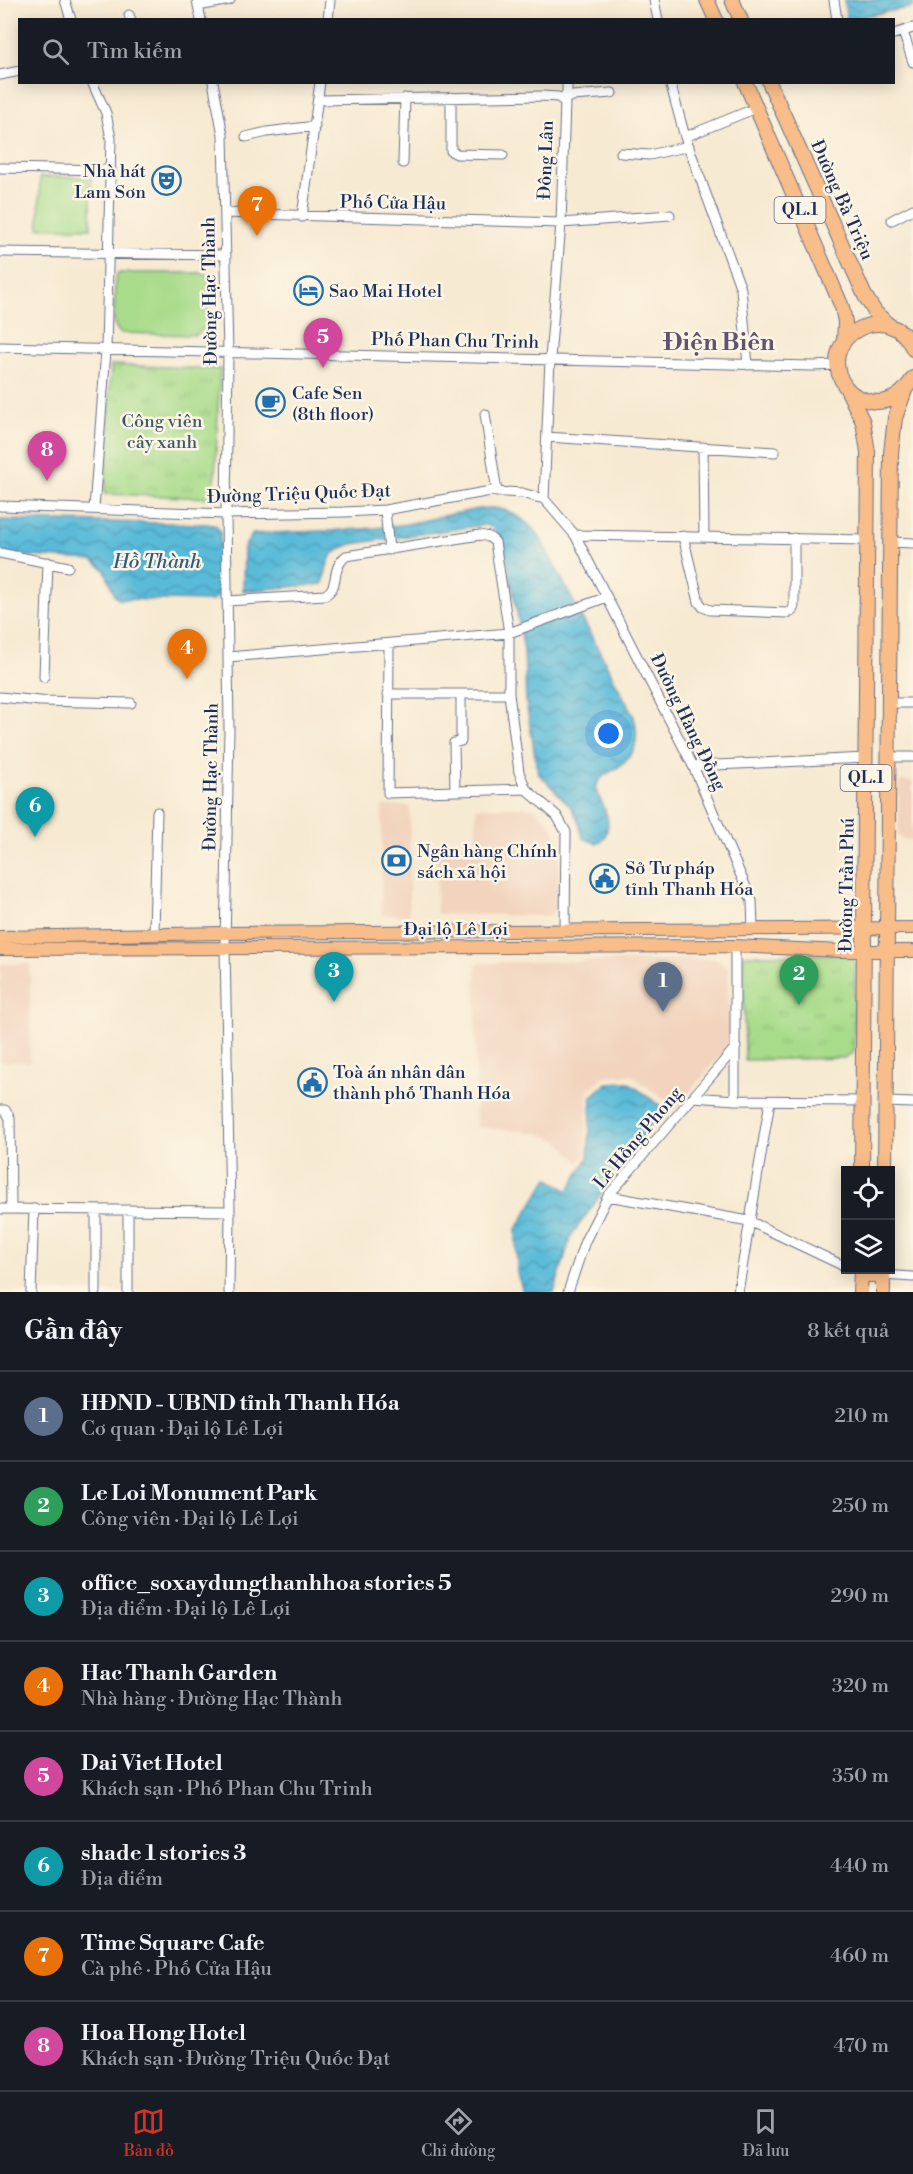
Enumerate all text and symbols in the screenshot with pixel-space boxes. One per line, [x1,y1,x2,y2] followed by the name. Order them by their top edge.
[18,18,895,84] search box
[39,35,72,68] icon: search
[87,38,183,65] text: Tìm kiếm
[533,120,559,200] street label: Đông Lân
[805,136,879,264] street label: Đường Bà Triệu
[74,160,147,204] place label: Nhà hát Lam Sơn
[151,165,183,197] theatre icon: Nhà hát Lam Sơn
[238,186,276,236] pin: 7
[340,191,447,215] street label: Phố Cửa Hậu
[774,197,826,223] road number: QL.1
[197,217,223,365] street label: Đường Hạc Thành
[292,275,324,307] hotel icon: Sao Mai Hotel
[329,280,443,303] place label: Sao Mai Hotel
[304,318,342,368] pin: 5
[371,328,539,354] street label: Phố Phan Chu Trinh
[662,328,775,358] district label: Điện Biên
[292,382,374,426] place label: Cafe Sen (8th floor)
[255,387,287,419] cafe icon: Cafe Sen (8th floor)
[122,410,203,454] park label: Công viên cây xanh
[28,432,66,481] pin: 8
[207,479,392,509] street label: Đường Triệu Quốc Đạt
[112,550,202,575] water label: Hồ Thành
[168,630,207,679] pin: 4
[645,650,731,795] street label: Đường Hàng Đồng
[198,703,224,851] street label: Đường Hạc Thành
[594,719,623,748] your location
[840,765,892,791] road number: QL.1
[15,788,54,837] pin: 6
[834,817,860,952] street label: Đường Trần Phú
[417,840,558,884] place label: Ngân hàng Chính sách xã hội
[380,845,412,877] bank icon: Ngân hàng Chính sách xã hội
[625,857,754,901] place label: Sở Tư pháp tỉnh Thanh Hóa
[588,862,620,894] public building icon: Sở Tư pháp tỉnh Thanh Hóa
[404,918,508,941] street label: Đại lộ Lê Lợi
[314,952,354,1002] pin: 3
[780,956,818,1005] pin: 2
[644,962,682,1012] pin: 1
[333,1061,511,1105] place label: Toà án nhân dân thành phố Thanh Hóa
[296,1066,328,1098] public building icon: Toà án nhân dân thành phố Thanh Hóa
[589,1082,688,1194] street label: Lê Hồng Phong
[841,1166,895,1274] map controls
[841,1166,895,1220] button: locate
[841,1220,895,1274] button: layers
[24,1315,122,1347] text: Gần đây
[807,1319,889,1344] text: 8 kết quả
[81,1390,400,1417] text: HĐND - UBND tỉnh Thanh Hóa
[39,1404,48,1429] text: 1
[834,1404,889,1429] text: 210 m
[81,1417,284,1442] text: Cơ quan · Đại lộ Lê Lợi
[81,1480,317,1507] text: Le Loi Monument Park
[37,1494,50,1519] text: 2
[832,1494,889,1519] text: 250 m
[81,1507,299,1532] text: Công viên · Đại lộ Lê Lợi
[81,1570,452,1597] text: office_soxaydungthanhhoa stories 5
[37,1584,50,1609] text: 3
[831,1584,889,1609] text: 290 m
[81,1597,291,1622] text: Địa điểm · Đại lộ Lê Lợi
[81,1660,277,1687] text: Hac Thanh Garden
[37,1674,50,1699] text: 4
[832,1674,889,1699] text: 320 m
[81,1687,342,1712] text: Nhà hàng · Đường Hạc Thành
[81,1750,223,1777] text: Dai Viet Hotel
[37,1764,50,1789] text: 5
[832,1764,889,1789] text: 350 m
[81,1777,373,1802] text: Khách sạn · Phố Phan Chu Trinh
[81,1840,246,1867] text: shade 1 stories 3
[37,1854,50,1879] text: 6
[830,1854,889,1879] text: 440 m
[81,1867,163,1892] text: Địa điểm
[81,1930,265,1957] text: Time Square Cafe
[38,1944,49,1969] text: 7
[830,1944,889,1969] text: 460 m
[81,1957,272,1982] text: Cà phê · Phố Cửa Hậu
[81,2020,246,2047] text: Hoa Hong Hotel
[37,2034,50,2059] text: 8
[833,2034,889,2059] text: 470 m
[81,2047,390,2072] text: Khách sạn · Đường Triệu Quốc Đạt
[124,2105,174,2161] tab: Bản đồ
[421,2105,495,2161] tab: Chỉ đường
[743,2105,789,2161] tab: Đã lưu

